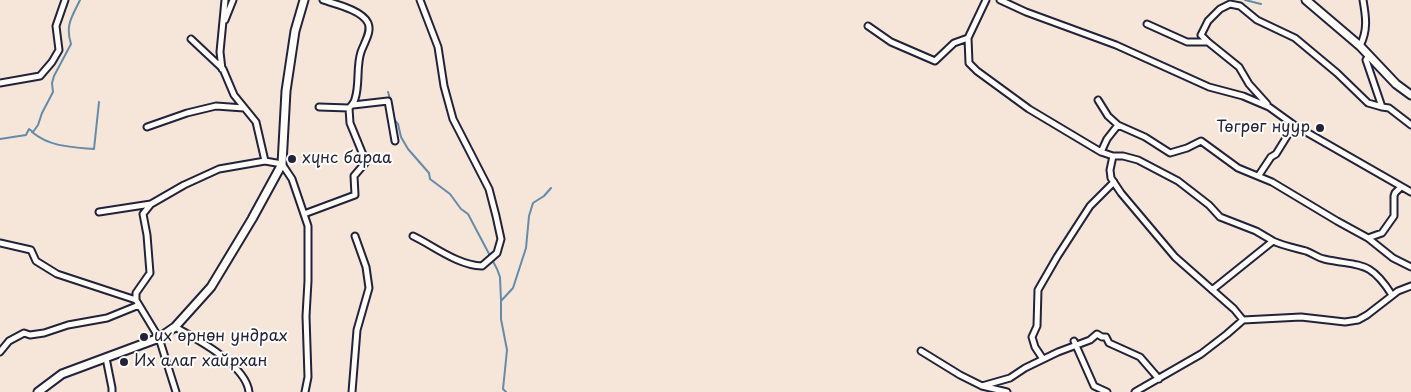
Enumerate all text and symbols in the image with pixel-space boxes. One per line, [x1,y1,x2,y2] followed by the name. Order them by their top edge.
[1216,118,1310,138] place label: Төгрөг нуур
[1314,122,1326,134] marker: Төгрөг нуур
[302,149,392,169] place label: хүнс бараа
[286,153,298,165] marker: хүнс бараа
[154,327,288,347] place label: их өрнөн ундрах
[138,331,150,343] marker: их өрнөн ундрах
[134,352,267,372] place label: Их алаг хайрхан
[118,356,130,368] marker: Их алаг хайрхан

